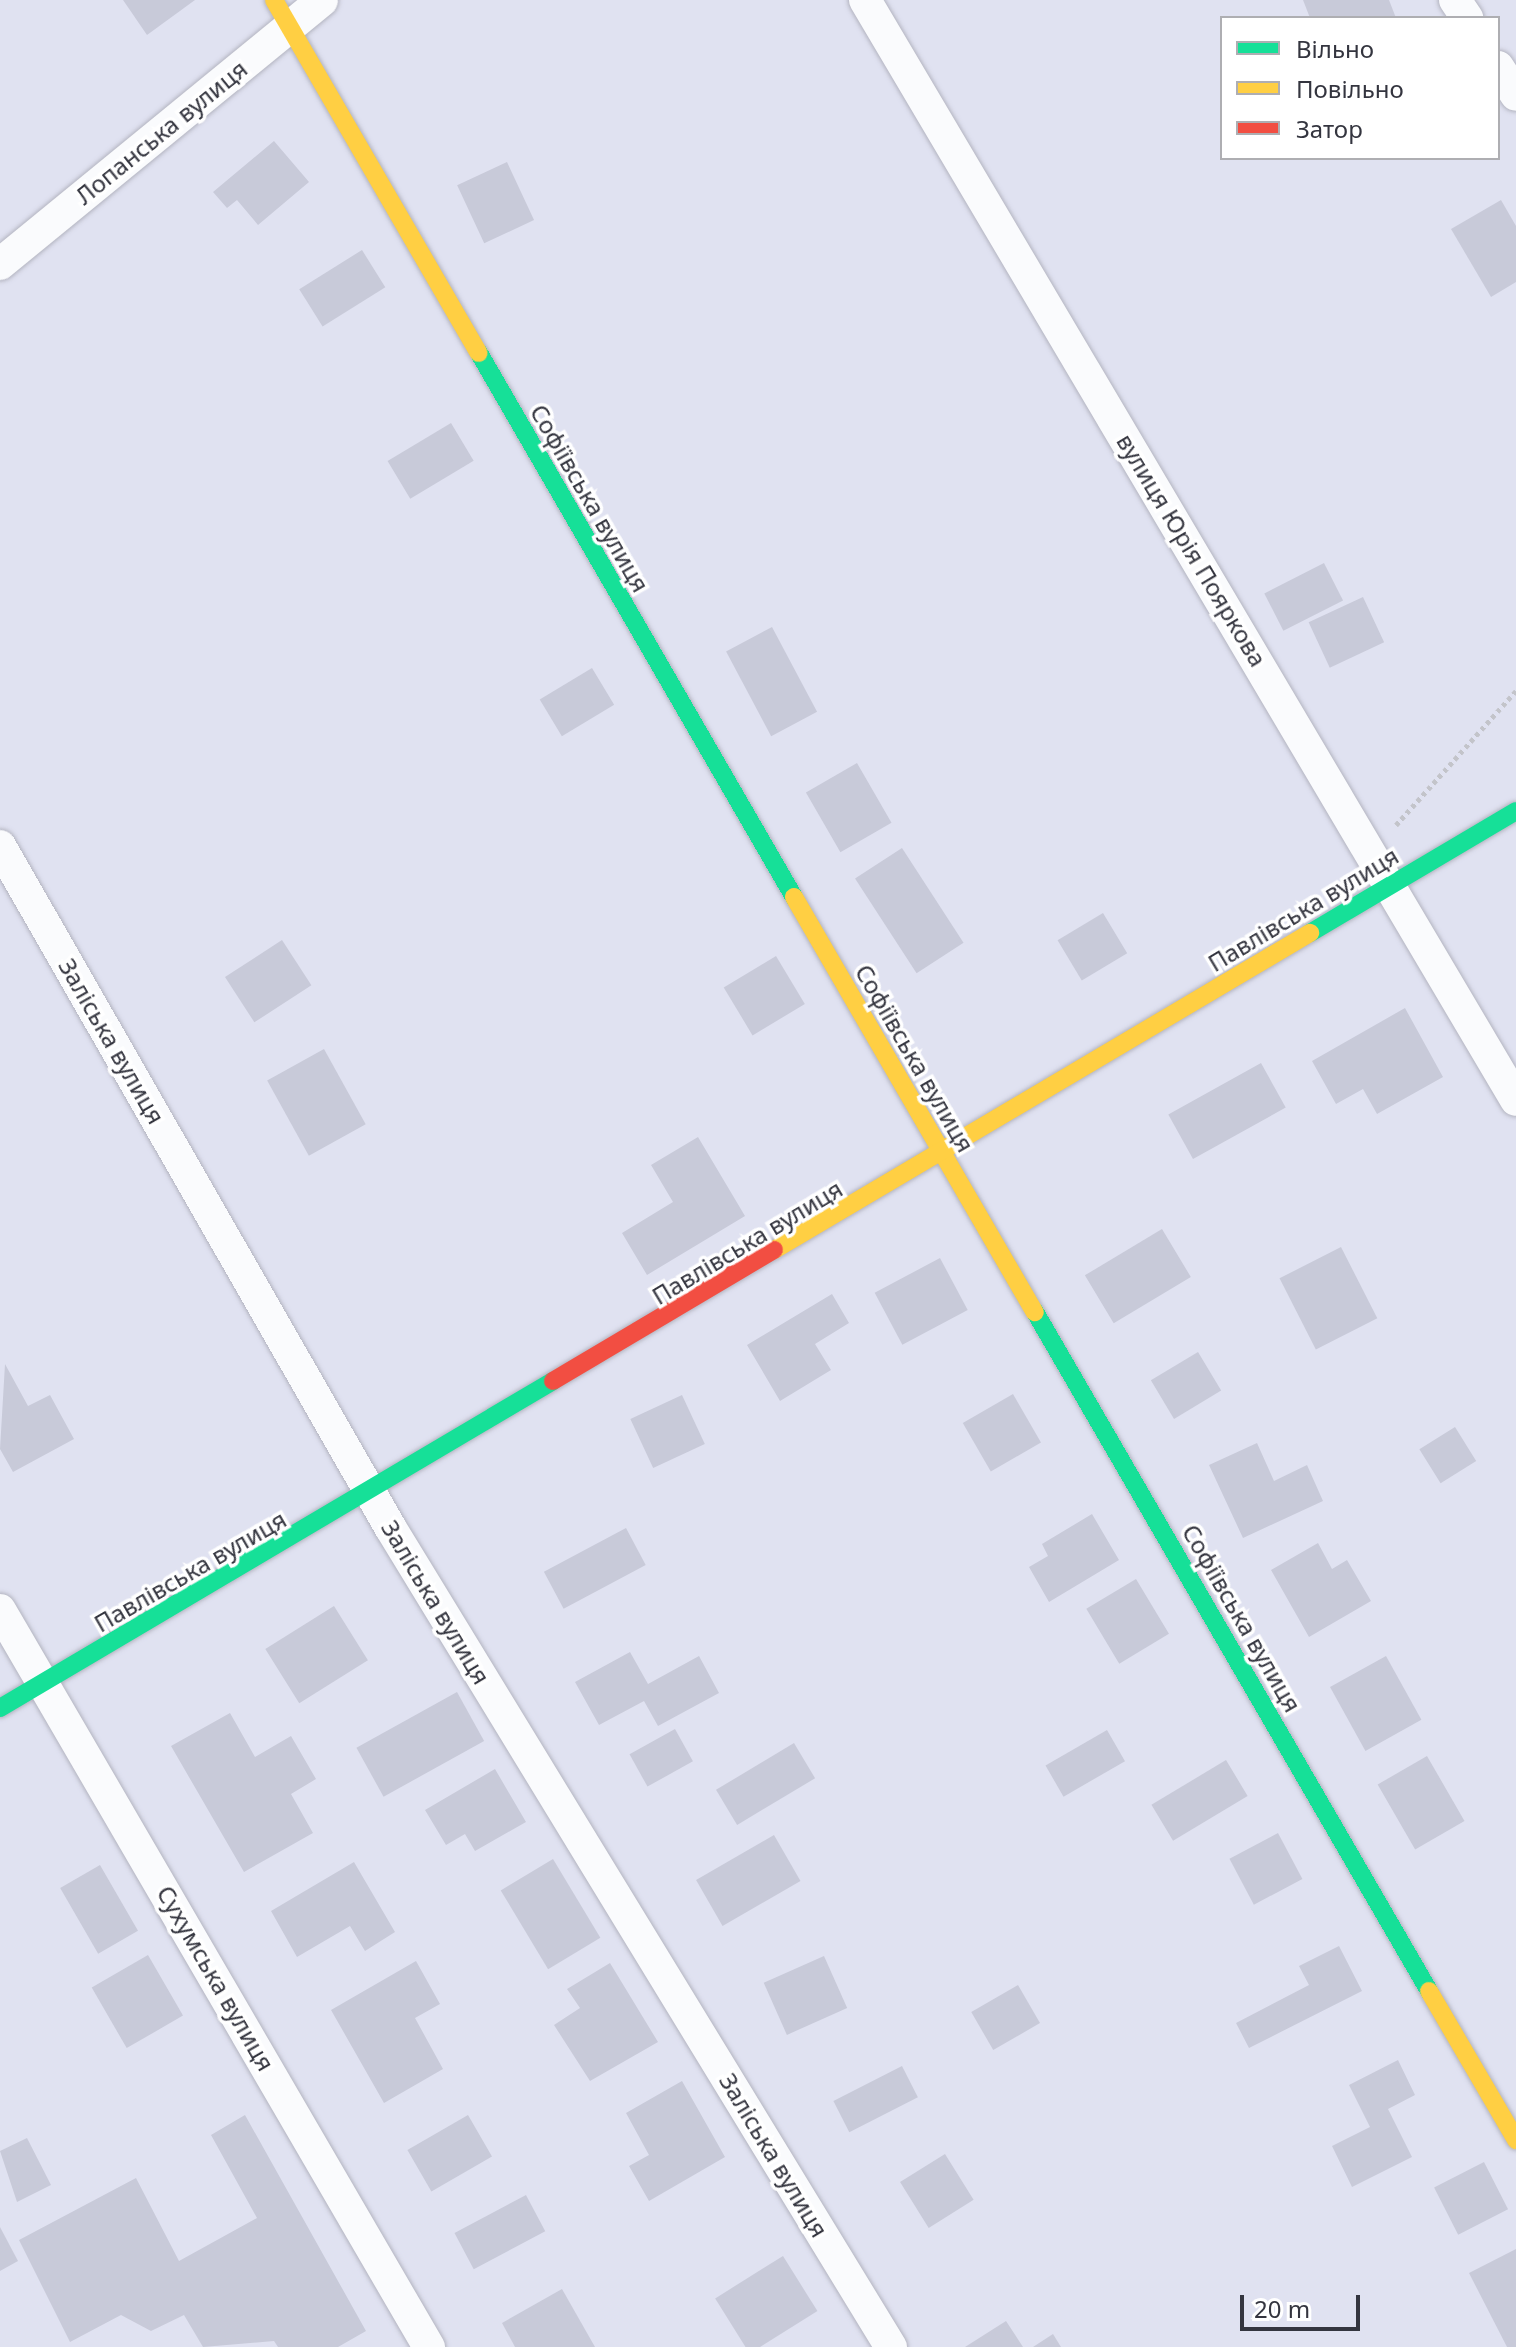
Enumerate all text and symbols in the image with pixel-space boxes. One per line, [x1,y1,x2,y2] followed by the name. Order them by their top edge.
[1220,16,1500,160] legend
[1296,32,1374,65] text: Вільно
[69,54,253,210] street label: Лопанська вулиця
[1296,72,1404,105] text: Повільно
[1296,112,1363,145] text: Затор
[525,399,655,597] street label: Софіївська вулиця
[1111,428,1273,672] street label: вулиця Юрія Пояркова
[1203,841,1403,977] street label: Павлівська вулиця
[53,953,171,1129] street label: Заліська вулиця
[850,959,980,1157] street label: Софіївська вулиця
[647,1174,847,1310] street label: Павлівська вулиця
[89,1504,291,1638] street label: Павлівська вулиця
[376,1515,496,1689] street label: Заліська вулиця
[1177,1519,1307,1717] street label: Софіївська вулиця
[151,1880,281,2076] street label: Сухумська вулиця
[714,2068,834,2242] street label: Заліська вулиця
[1244,2279,1364,2329] scale bar
[1254,2292,1310,2325] text: 20 m

